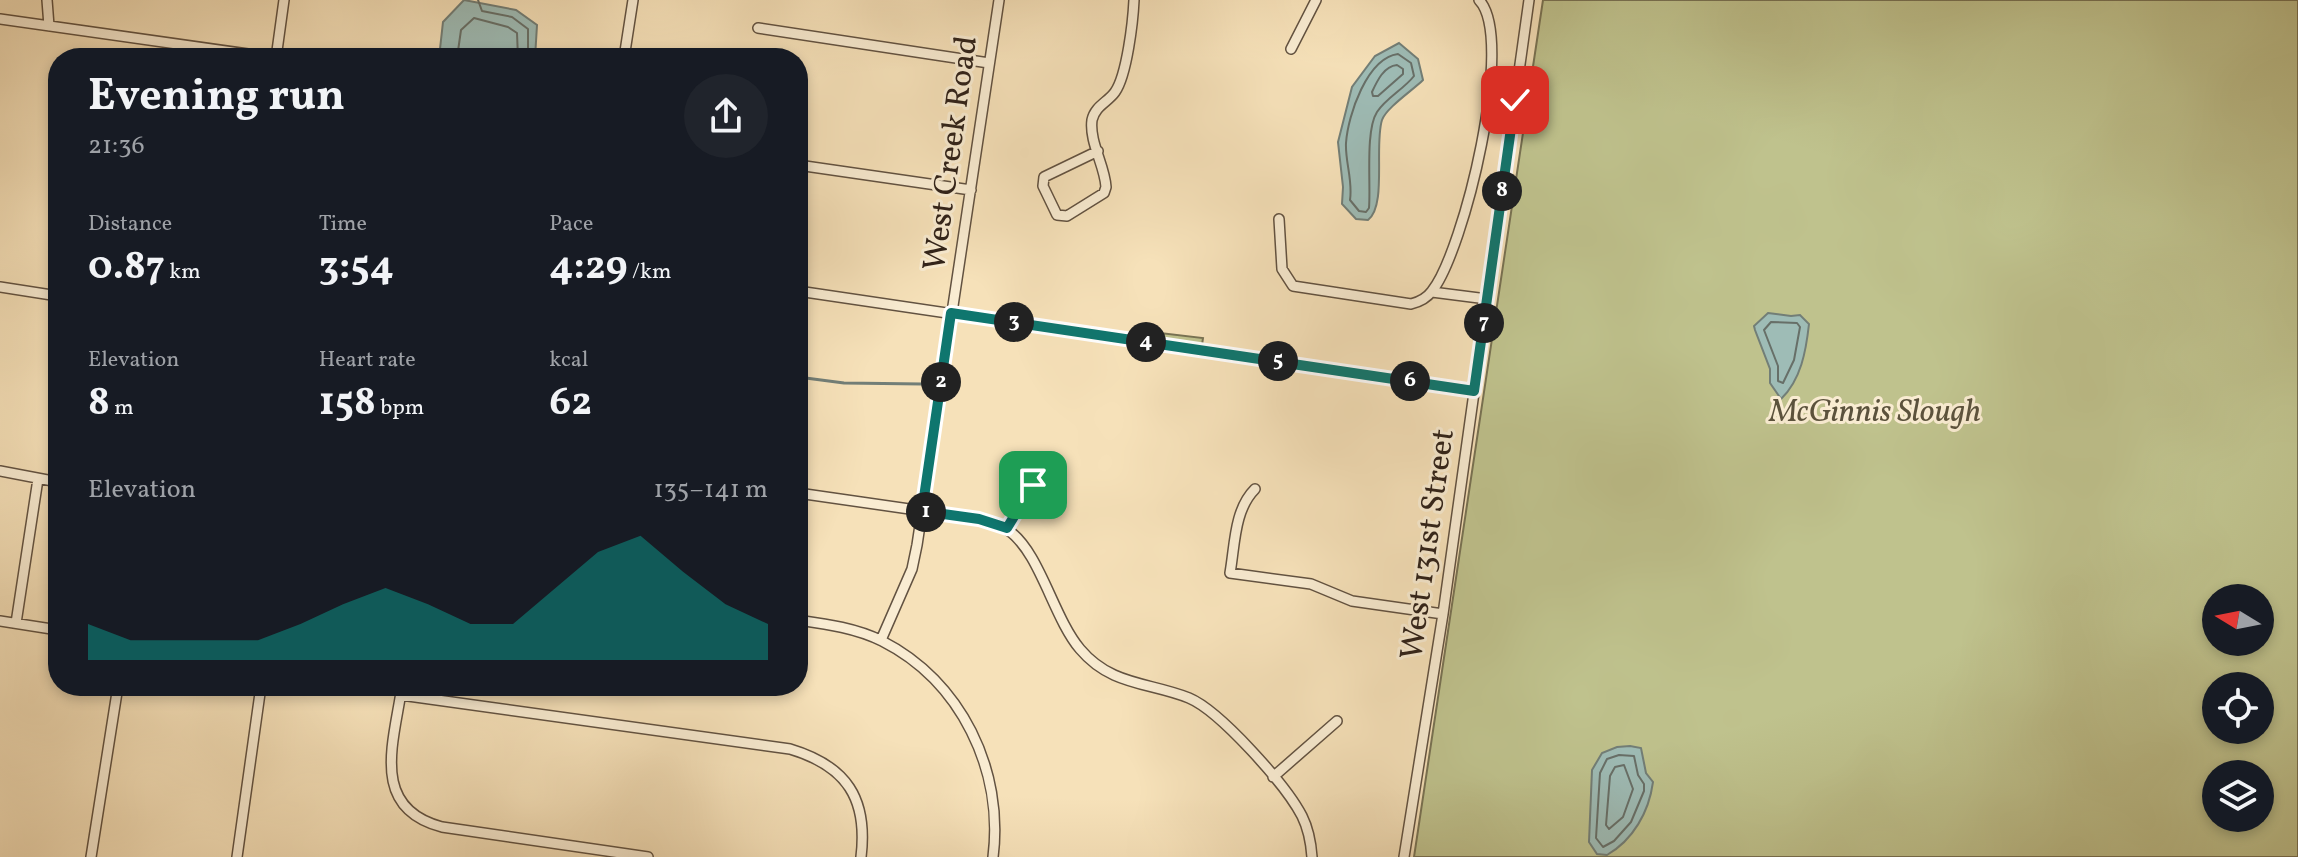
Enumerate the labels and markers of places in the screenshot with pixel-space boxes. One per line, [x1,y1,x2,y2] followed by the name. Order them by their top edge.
[1481,66,1549,134] pin
[1482,171,1522,211] pin: 8
[994,302,1034,342] pin: 3
[1464,303,1504,343] pin: 7
[1126,322,1166,362] pin: 4
[1258,341,1298,381] pin: 5
[1390,361,1430,401] pin: 6
[921,362,961,402] pin: 2
[999,451,1067,519] pin
[906,492,946,532] pin: 1

